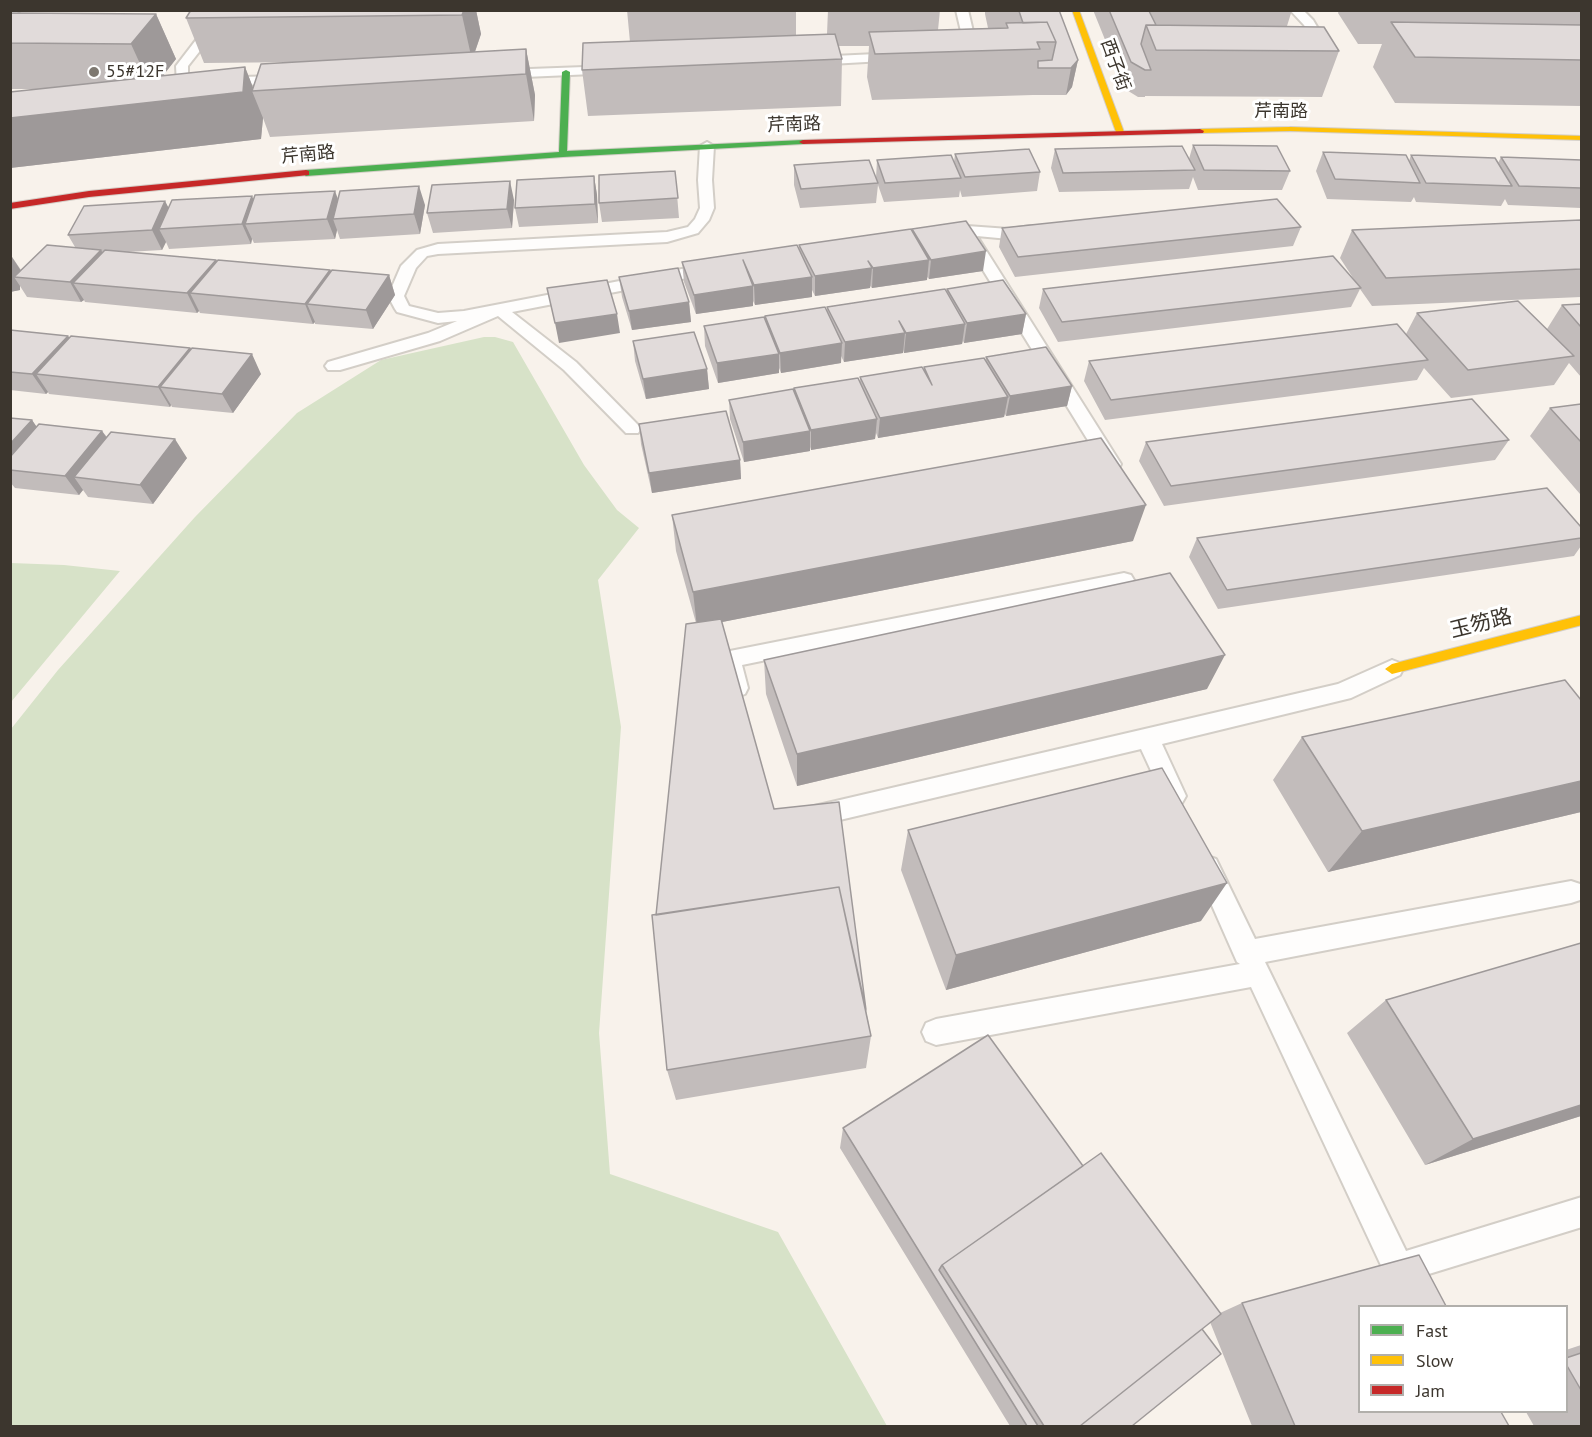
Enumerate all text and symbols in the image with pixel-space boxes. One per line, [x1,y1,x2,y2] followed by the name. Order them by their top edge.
[1096,36,1134,94] street label: 西子街
[106,61,164,83] place label: 55#12F
[87,65,101,79] marker: 55#12F
[1254,101,1308,123] street label: 芹南路
[767,113,821,137] street label: 芹南路
[280,142,336,168] street label: 芹南路
[1447,604,1515,644] street label: 玉笏路
[1358,1305,1568,1413] legend
[1416,1319,1448,1342] text: Fast
[1416,1349,1454,1372] text: Slow
[1416,1379,1445,1402] text: Jam

